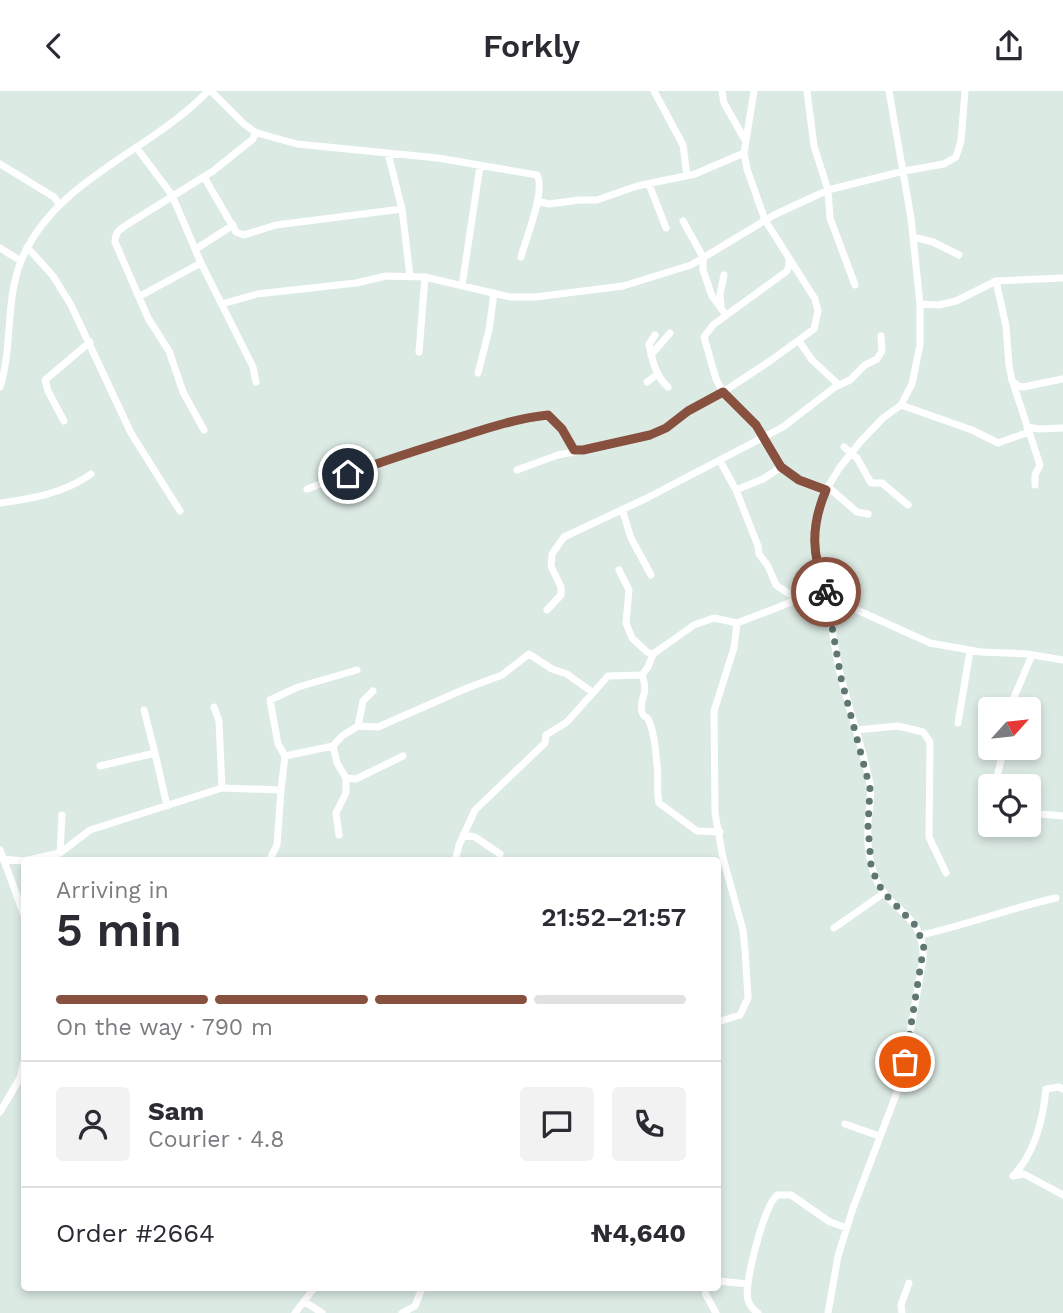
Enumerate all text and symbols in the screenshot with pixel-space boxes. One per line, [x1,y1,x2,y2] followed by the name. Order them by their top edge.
[35,27,73,65] icon: back
[483,27,580,65] text: Forkly
[990,27,1028,65] icon: share
[318,444,378,504] pin
[329,455,367,493] icon: home
[791,557,861,627] courier
[807,573,845,611] icon: bike
[978,697,1041,759] north arrow
[978,697,1041,837] map controls
[978,774,1041,837] button: locate
[56,877,169,904] text: Arriving in
[541,902,686,932] text: 21:52–21:57
[56,903,182,957] text: 5 min
[56,1014,273,1041] text: On the way · 790 m
[875,1032,935,1092] pin
[886,1043,924,1081] icon: bag
[56,1087,130,1161] button: person
[520,1087,594,1161] button: chat
[612,1087,686,1161] button: phone
[148,1096,204,1126] text: Sam
[148,1126,284,1153] text: Courier · 4.8
[56,1218,215,1248] text: Order #2664
[591,1218,686,1248] text: ₦4,640

